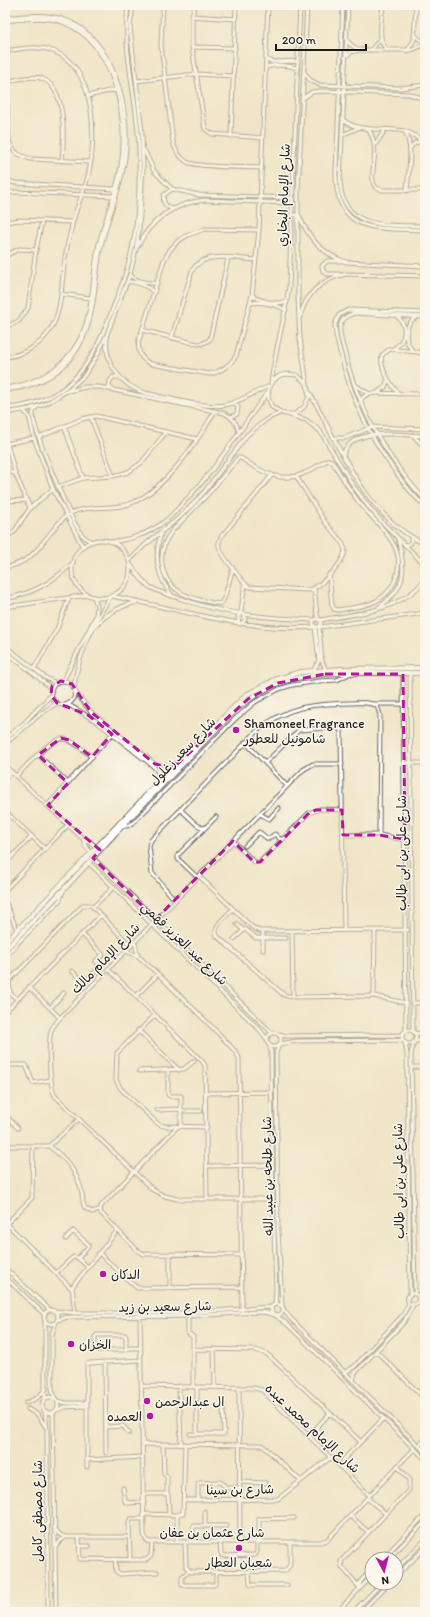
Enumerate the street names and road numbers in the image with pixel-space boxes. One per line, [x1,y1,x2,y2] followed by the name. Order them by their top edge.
[274,143,296,247] street label: شارع الإمام البخاري
[146,714,220,790] street label: شارع سعد زغلول
[394,795,411,911] street label: شارع على بن ابى طالب
[136,899,231,991] street label: شارع عبد العزيز فهمي
[68,920,145,999] street label: شارع الإمام مالك
[259,1116,278,1236] street label: شارع طلحه بن عبيد الله
[390,1123,409,1239] street label: شارع على بن ابى طالب
[118,1298,212,1317] street label: شارع سعيد بن زيد
[260,1381,363,1478] street label: شارع الإمام محمد عبده
[30,1460,47,1562] street label: شارع مصطفى كامل
[206,1481,274,1500] street label: شارع بن سينا
[160,1525,265,1542] street label: شارع عثمان بن عفان

